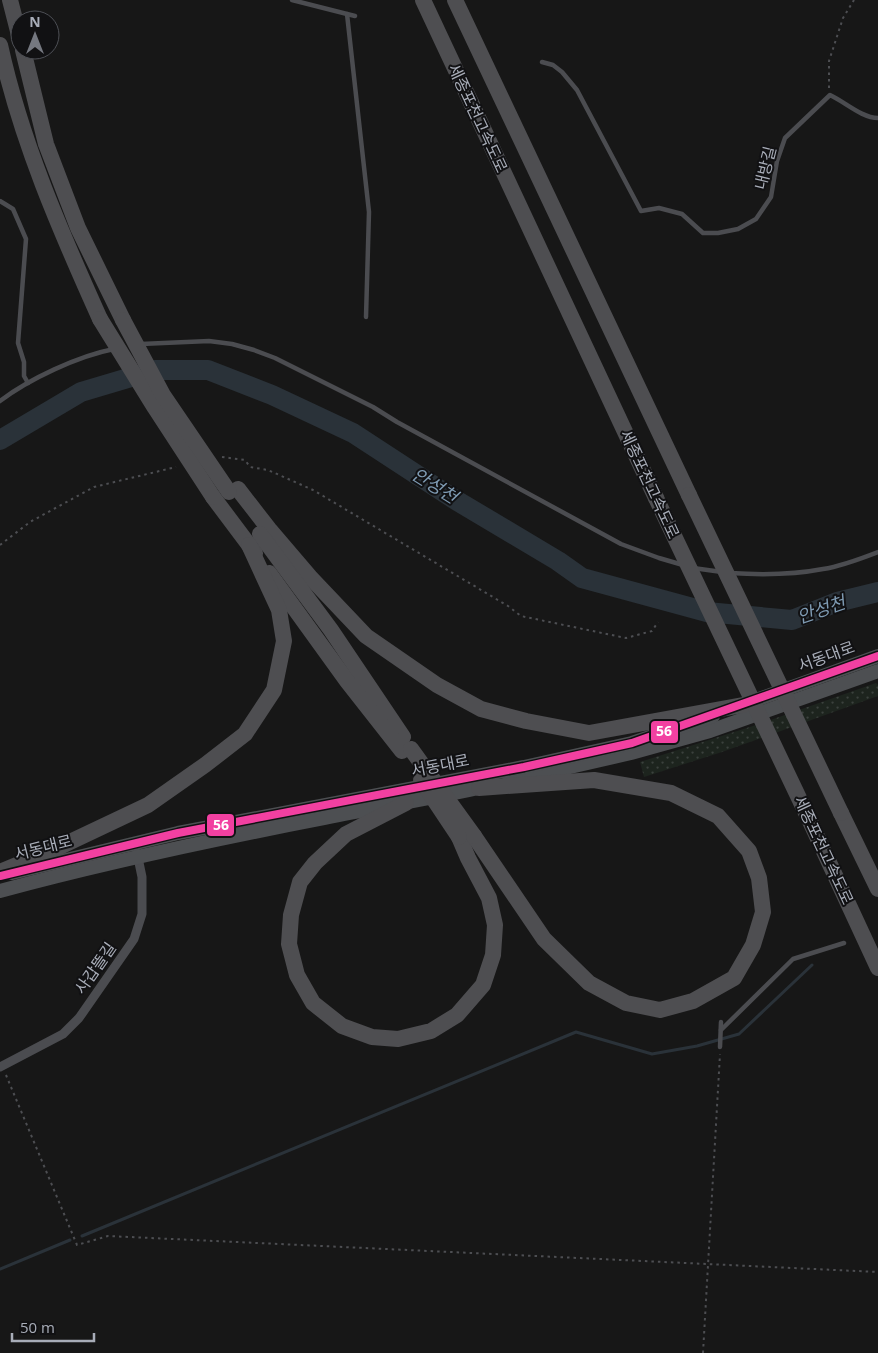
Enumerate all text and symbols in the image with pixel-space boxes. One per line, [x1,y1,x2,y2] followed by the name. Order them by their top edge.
[10,10,60,60] north arrow
[29,12,41,31] text: N
[443,60,513,176] street label: 세종포천고속도로
[749,144,781,192] street label: 내방길
[615,426,685,542] street label: 세종포천고속도로
[408,462,464,510] water label: 안성천
[794,589,851,628] water label: 안성천
[795,636,858,676] street label: 서동대로
[650,720,679,744] line badge: 56
[656,721,672,740] text: 56
[409,749,471,781] street label: 서동대로
[789,792,859,908] street label: 세종포천고속도로
[206,813,235,837] line badge: 56
[213,815,229,834] text: 56
[12,829,74,865] street label: 서동대로
[69,938,121,998] street label: 사갑뜰길
[12,1310,95,1342] scale bar
[20,1317,55,1337] text: 50 m

